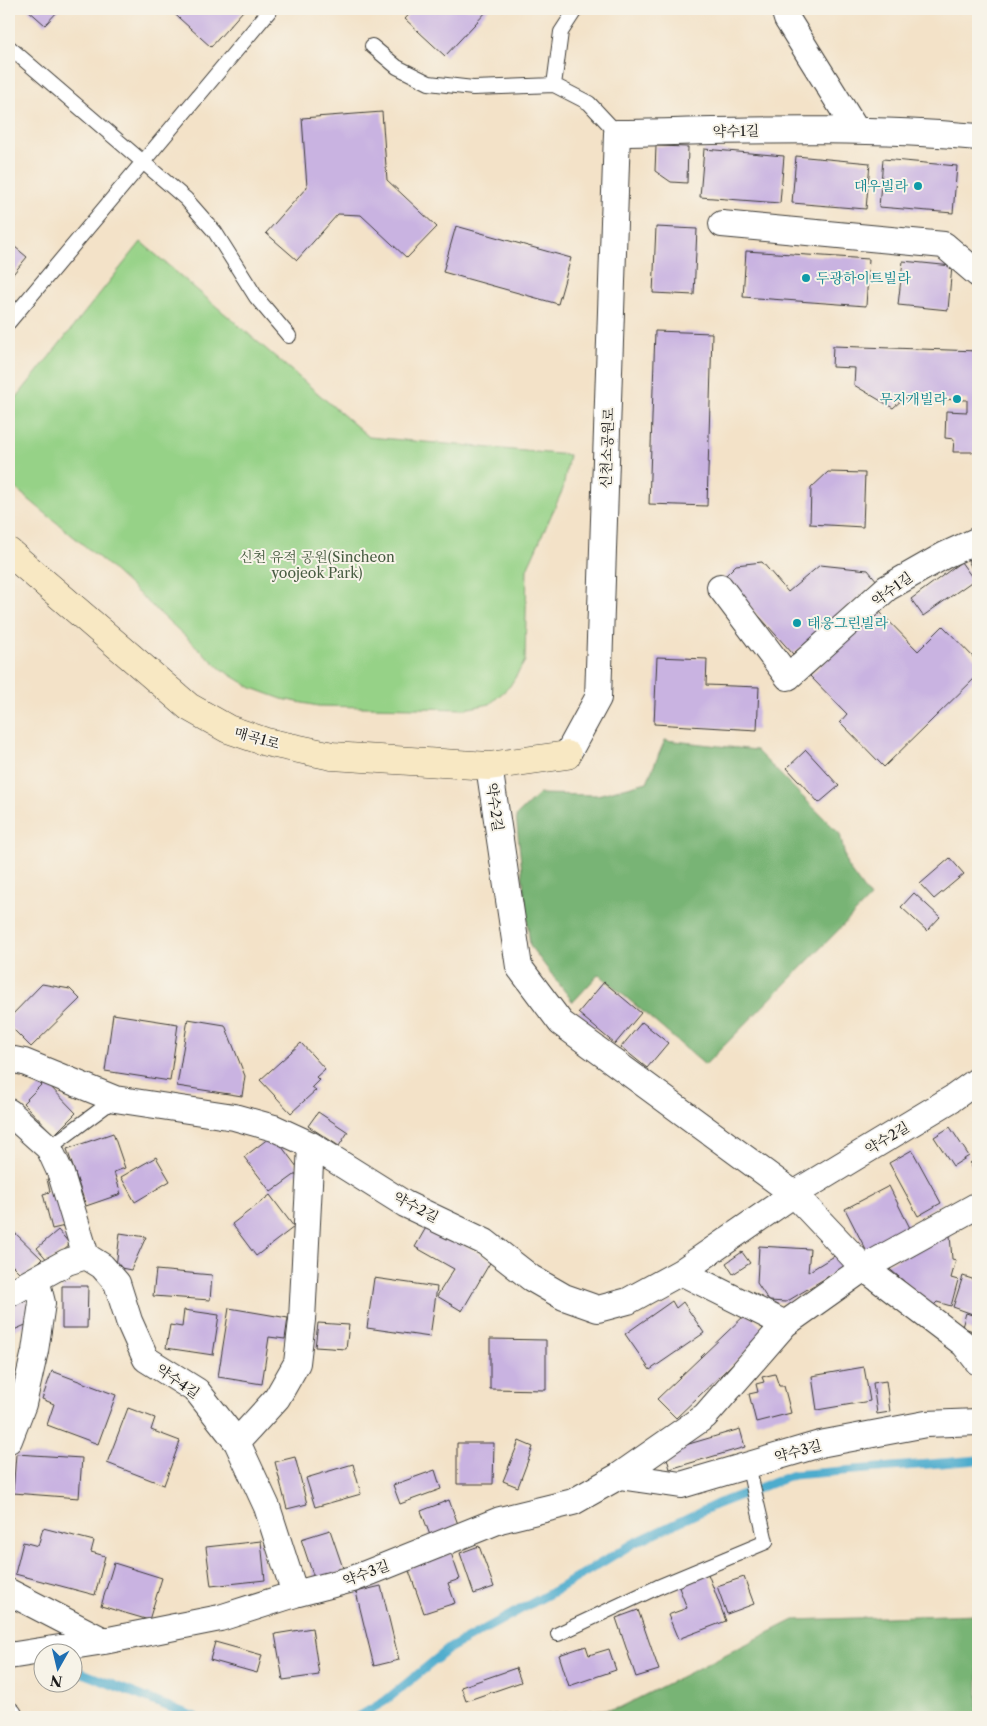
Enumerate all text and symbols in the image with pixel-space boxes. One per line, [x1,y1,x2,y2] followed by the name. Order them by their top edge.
[713,122,759,140] street label: 약수1길
[854,177,908,195] place label: 대우빌라
[912,180,924,192] marker: 대우빌라
[816,269,911,287] place label: 두광하이트빌라
[800,272,812,284] marker: 두광하이트빌라
[879,390,947,408] place label: 무지개빌라
[951,393,963,405] marker: 무지개빌라
[597,407,617,489] street label: 신천소공원로
[239,548,395,582] park label: 신천 유적 공원(Sincheon yoojeok Park)
[868,568,916,610] street label: 약수1길
[807,614,889,632] place label: 태웅그린빌라
[791,617,803,629] marker: 태웅그린빌라
[232,723,282,753] street label: 매곡1로
[483,782,507,832] street label: 약수2길
[862,1118,912,1158] street label: 약수2길
[390,1188,442,1226] street label: 약수2길
[153,1360,203,1402] street label: 약수4길
[772,1436,824,1466] street label: 약수3길
[340,1556,392,1590] street label: 약수3길
[32,1644,82,1694] north arrow
[49,1671,63,1691] text: N

